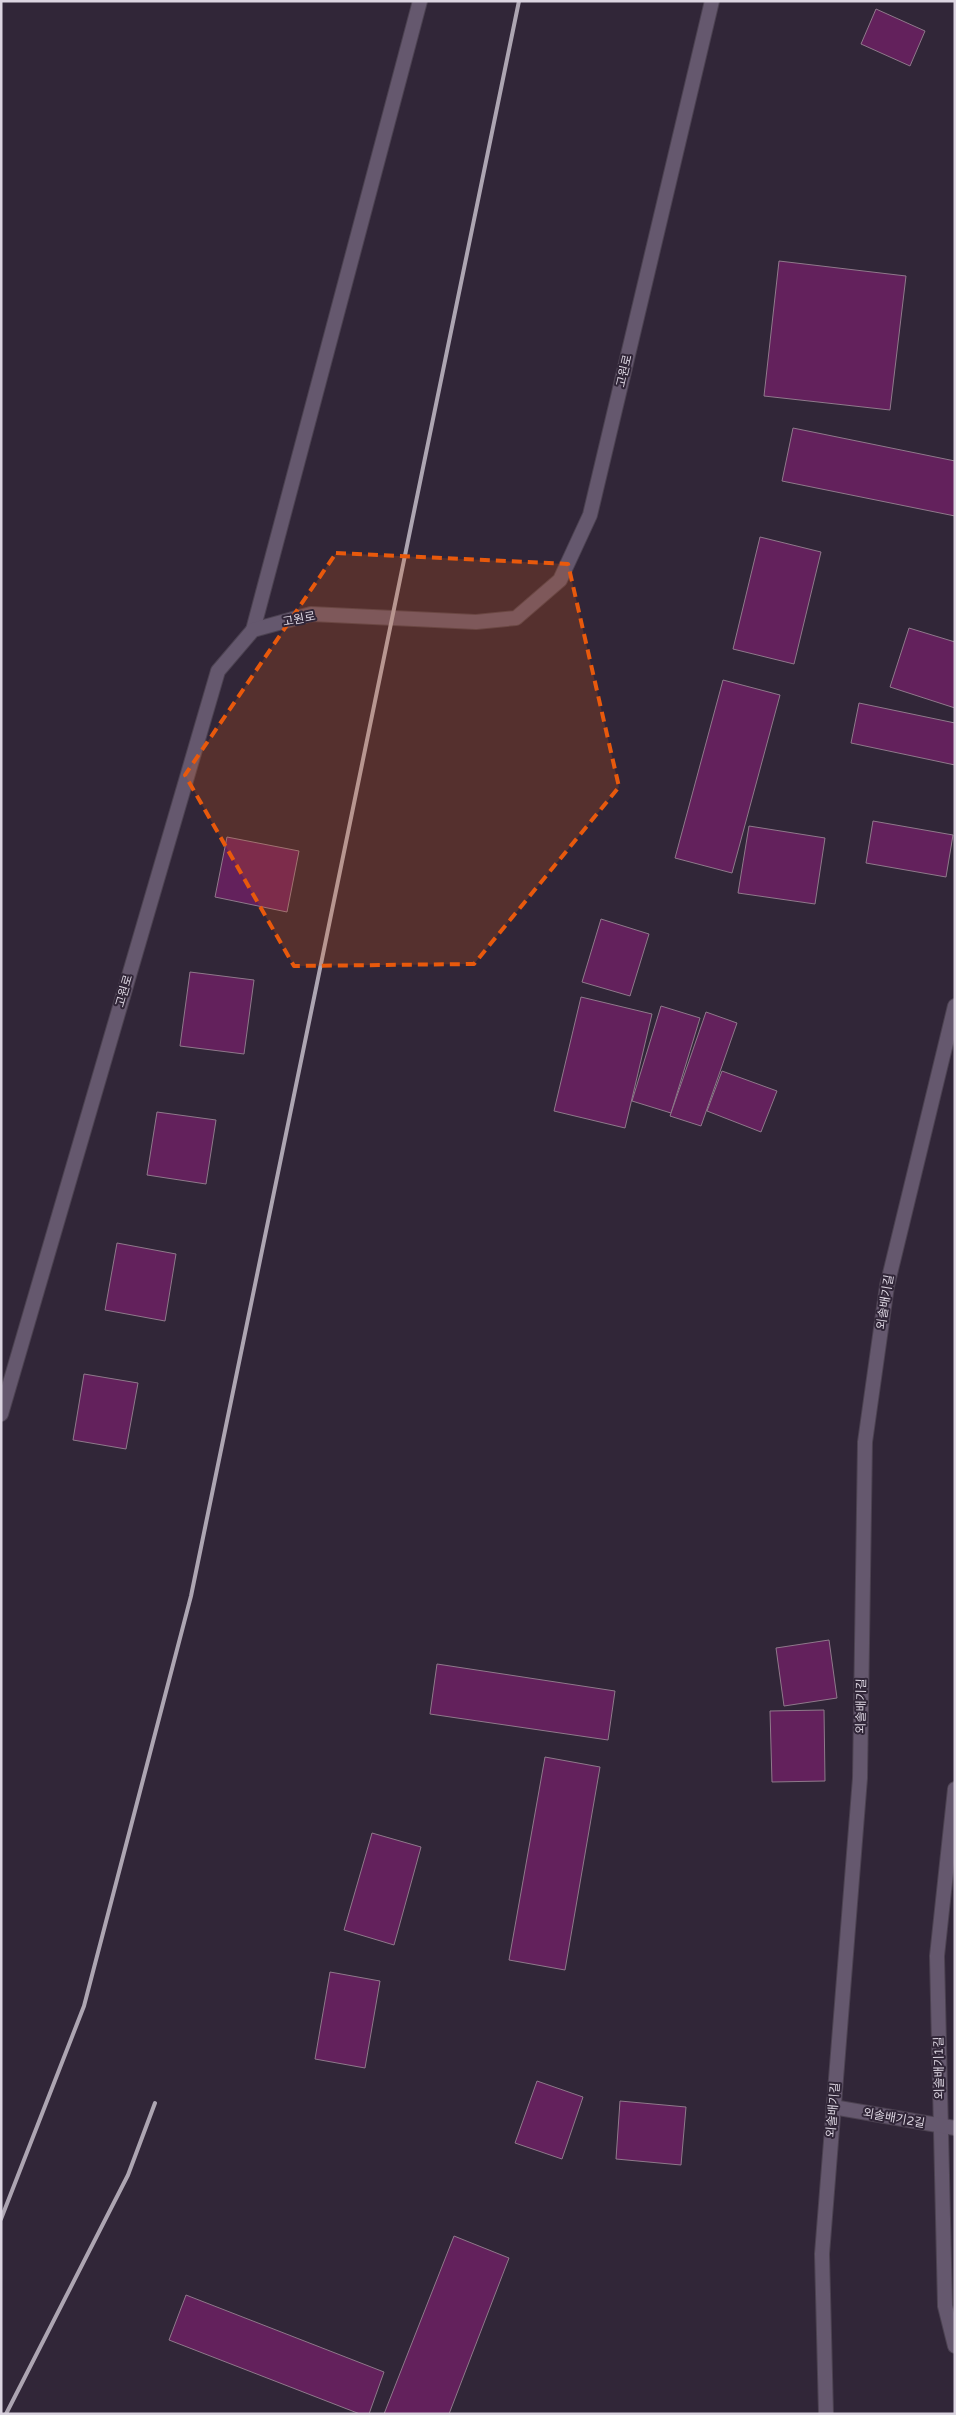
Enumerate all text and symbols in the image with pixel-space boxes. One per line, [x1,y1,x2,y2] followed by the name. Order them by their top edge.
[613,353,635,389] street label: 고원로
[281,609,317,629] street label: 고원로
[113,973,135,1009] street label: 고원로
[874,1274,896,1330] street label: 외솔배기길
[854,1678,868,1734] street label: 외솔배기길
[931,2037,947,2099] street label: 외솔배기1길
[824,2082,842,2138] street label: 외솔배기길
[862,2106,926,2130] street label: 외솔배기2길

